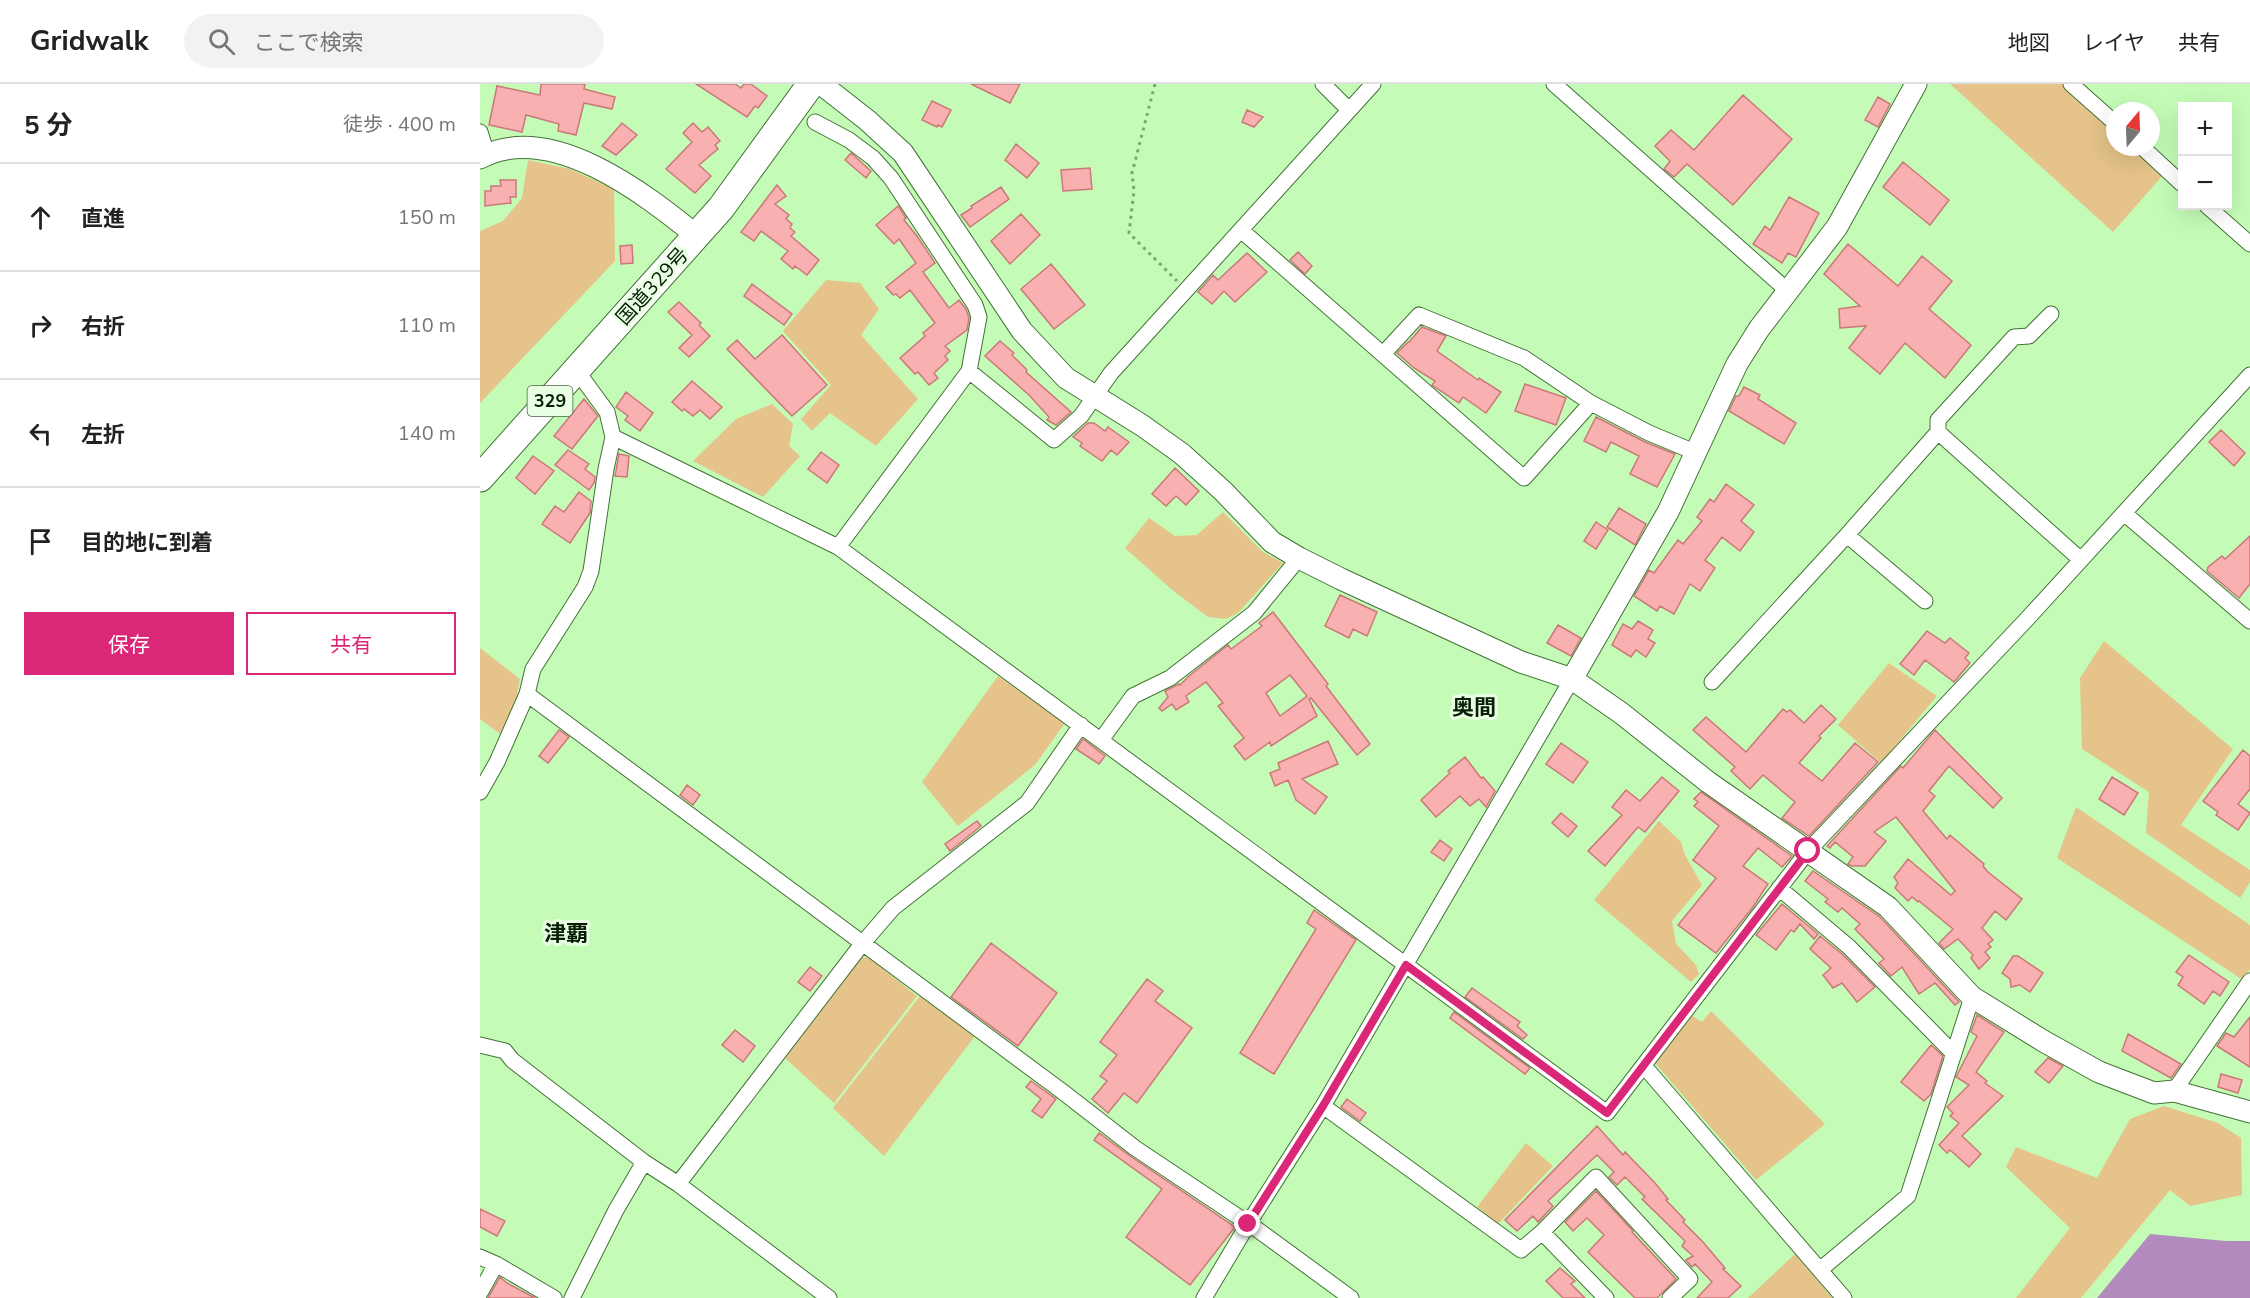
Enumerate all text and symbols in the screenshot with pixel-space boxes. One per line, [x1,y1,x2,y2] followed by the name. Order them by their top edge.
[184,14,604,68] search box
[30,22,148,60] text: Gridwalk
[205,25,238,58] icon: search
[253,28,363,58] text: ここで検索
[2008,29,2050,57] text: 地図
[2083,29,2145,57] text: レイヤ
[2178,29,2220,57] text: 共有
[2106,102,2160,156] north arrow
[2178,102,2232,210] map controls
[2178,102,2232,156] button: +
[24,108,73,143] text: 5 分
[343,111,456,138] text: 徒歩 · 400 m
[2178,156,2232,210] button: −
[24,201,57,234] icon: ahead
[81,204,125,234] text: 直進
[398,204,456,231] text: 150 m
[610,242,695,331] street label: 国道329号
[24,309,57,342] icon: right
[81,312,125,342] text: 右折
[398,312,456,339] text: 110 m
[528,386,572,416] road number: 329
[24,417,57,450] icon: left
[81,420,125,450] text: 左折
[398,420,456,447] text: 140 m
[24,525,57,558] icon: arrive
[81,528,213,558] text: 目的地に到着
[24,612,234,675] button: 保存
[246,612,456,675] button: 共有
[1452,693,1496,723] district label: 奥間
[1794,837,1820,863] route start
[544,919,588,949] district label: 津覇
[1234,1210,1260,1236] route end

